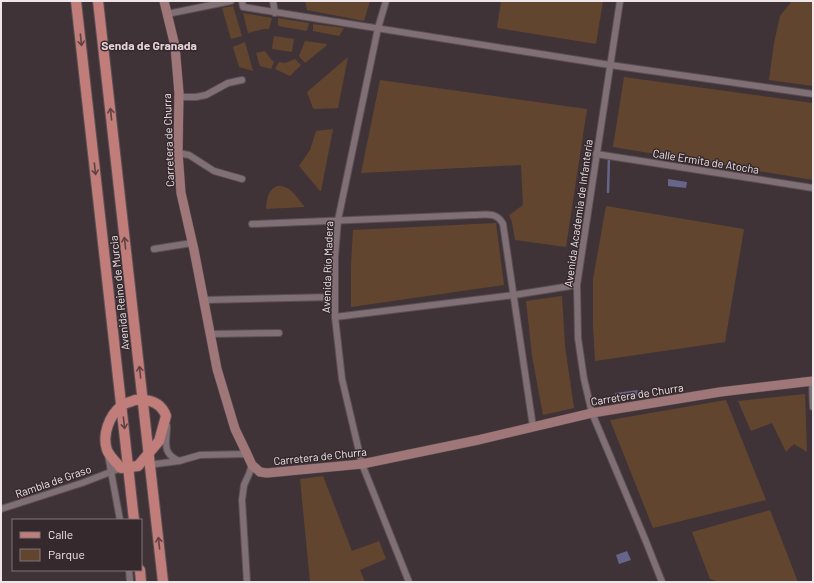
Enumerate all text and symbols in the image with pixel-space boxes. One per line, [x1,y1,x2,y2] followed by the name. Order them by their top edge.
[77,33,84,46] one-way arrow
[101,38,197,52] district label: Senda de Granada
[160,93,176,187] street label: Carretera de Churra
[107,108,115,121] one-way arrow
[561,138,595,288] street label: Avenida Academia de Infantería
[652,146,760,176] street label: Calle Ermita de Atocha
[91,162,99,175] one-way arrow
[319,221,335,313] street label: Avenida Río Madera
[107,235,131,351] street label: Avenida Reino de Murcia
[122,237,129,250] one-way arrow
[136,366,144,379] one-way arrow
[590,380,684,408] street label: Carretera de Churra
[120,416,127,429] one-way arrow
[273,445,367,467] street label: Carretera de Churra
[13,462,93,500] street label: Rambla de Graso
[12,519,142,571] legend
[48,527,73,541] text: Calle
[155,537,163,550] one-way arrow
[48,547,85,561] text: Parque

